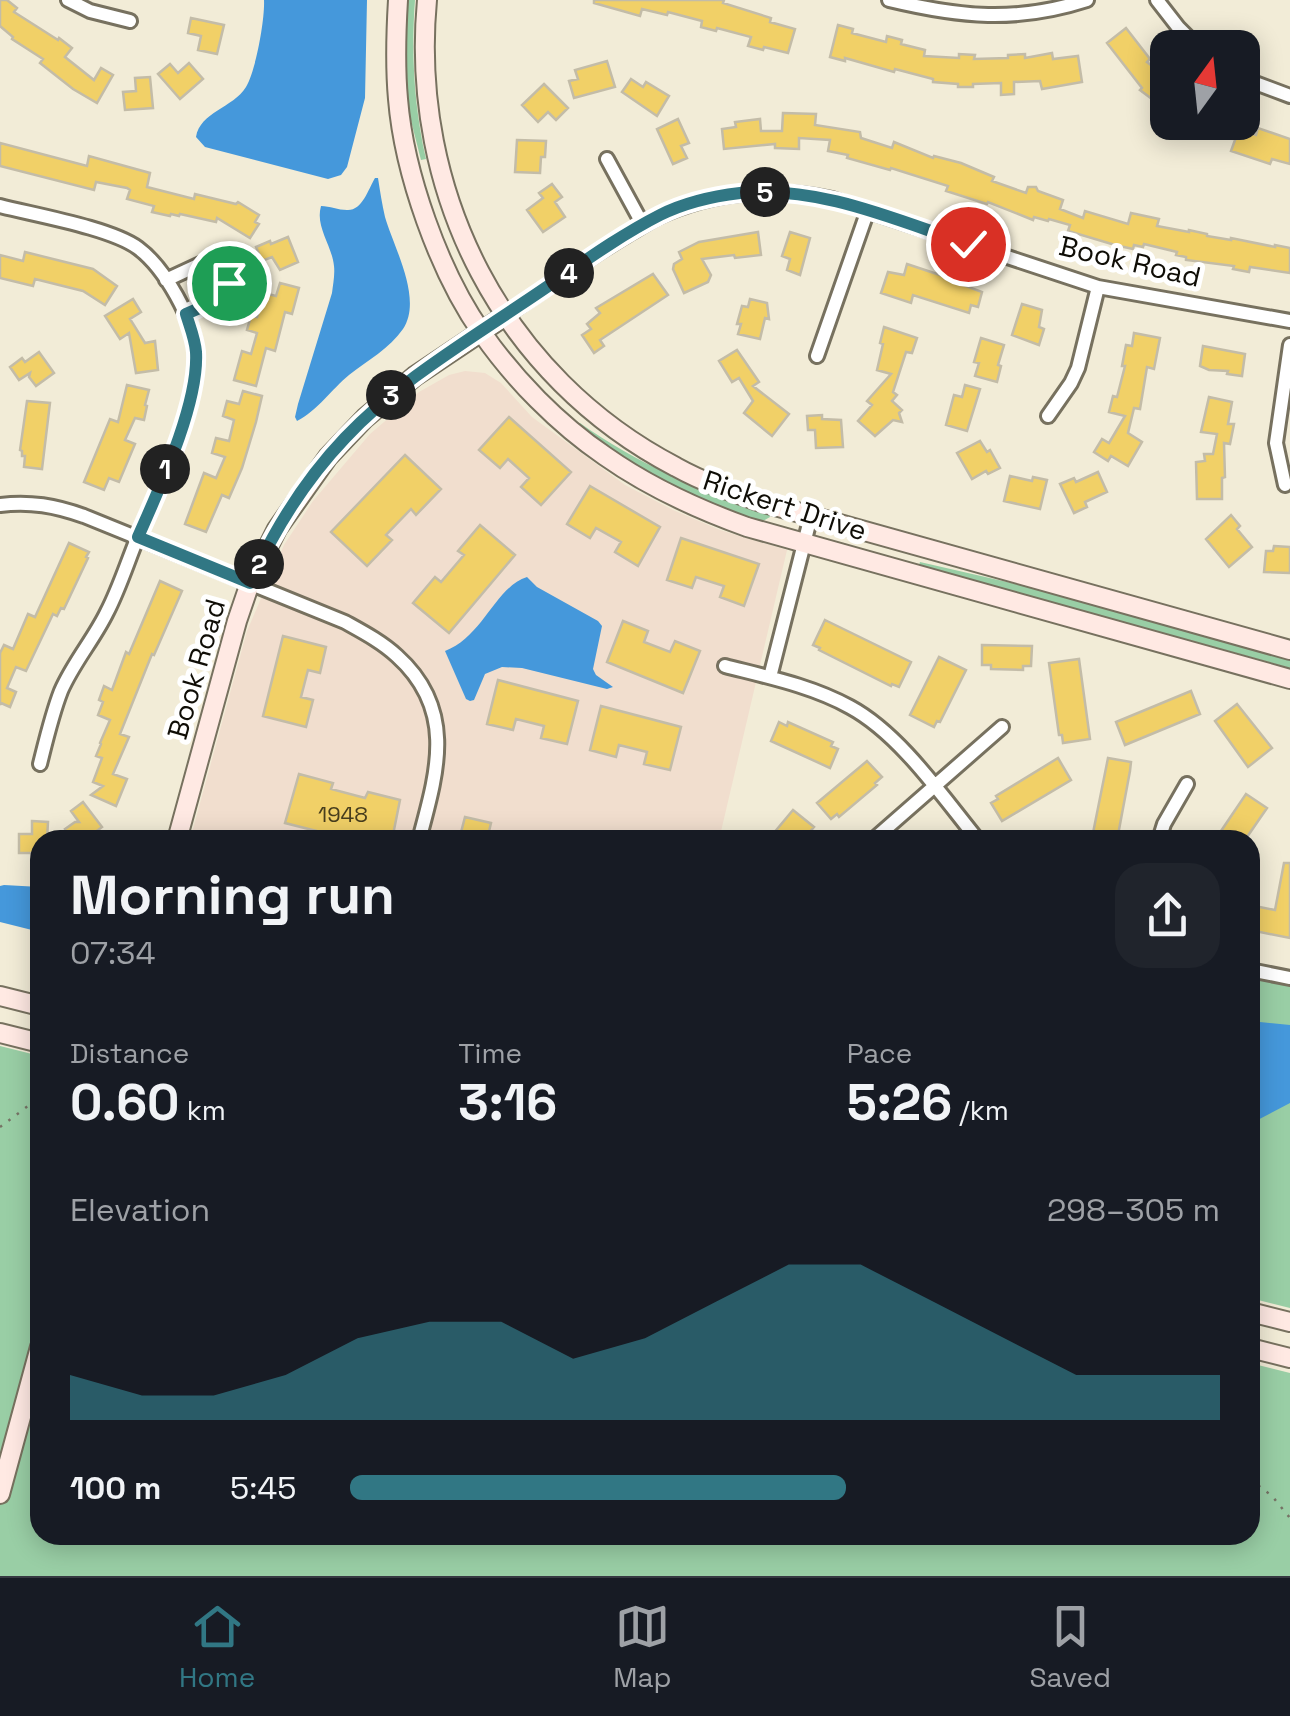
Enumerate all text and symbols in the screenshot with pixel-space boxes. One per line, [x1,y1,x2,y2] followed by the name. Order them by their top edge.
[1150,30,1260,140] north arrow
[1150,30,1260,140] map controls
[740,167,790,217] pin: 5
[757,174,773,210] text: 5
[926,202,1011,287] pin
[941,217,996,272] icon: check
[1056,227,1204,295] street label: Book Road
[187,241,272,326] pin
[544,248,594,298] pin: 4
[560,255,578,291] text: 4
[202,256,257,311] icon: arrive
[366,370,416,420] pin: 3
[382,377,400,413] text: 3
[140,444,190,494] pin: 1
[159,451,171,487] text: 1
[699,462,871,548] street label: Rickert Drive
[234,539,284,589] pin: 2
[251,546,267,582] text: 2
[159,595,233,743] street label: Book Road
[318,800,368,828] house number: 1948
[70,860,395,930] text: Morning run
[1115,863,1220,968] button: share
[70,933,155,973] text: 07:34
[70,1035,189,1071] text: Distance
[458,1035,522,1071] text: Time
[847,1035,912,1071] text: Pace
[70,1071,180,1135] text: 0.60
[458,1071,557,1135] text: 3:16
[847,1071,952,1135] text: 5:26
[180,1092,226,1128] text: km
[952,1092,1009,1128] text: /km
[70,1190,210,1230] text: Elevation
[1047,1190,1220,1230] text: 298–305 m
[70,1468,161,1508] text: 100 m
[230,1468,296,1508] text: 5:45
[179,1599,255,1695] tab: Home
[613,1599,672,1695] tab: Map
[1029,1599,1111,1695] tab: Saved

